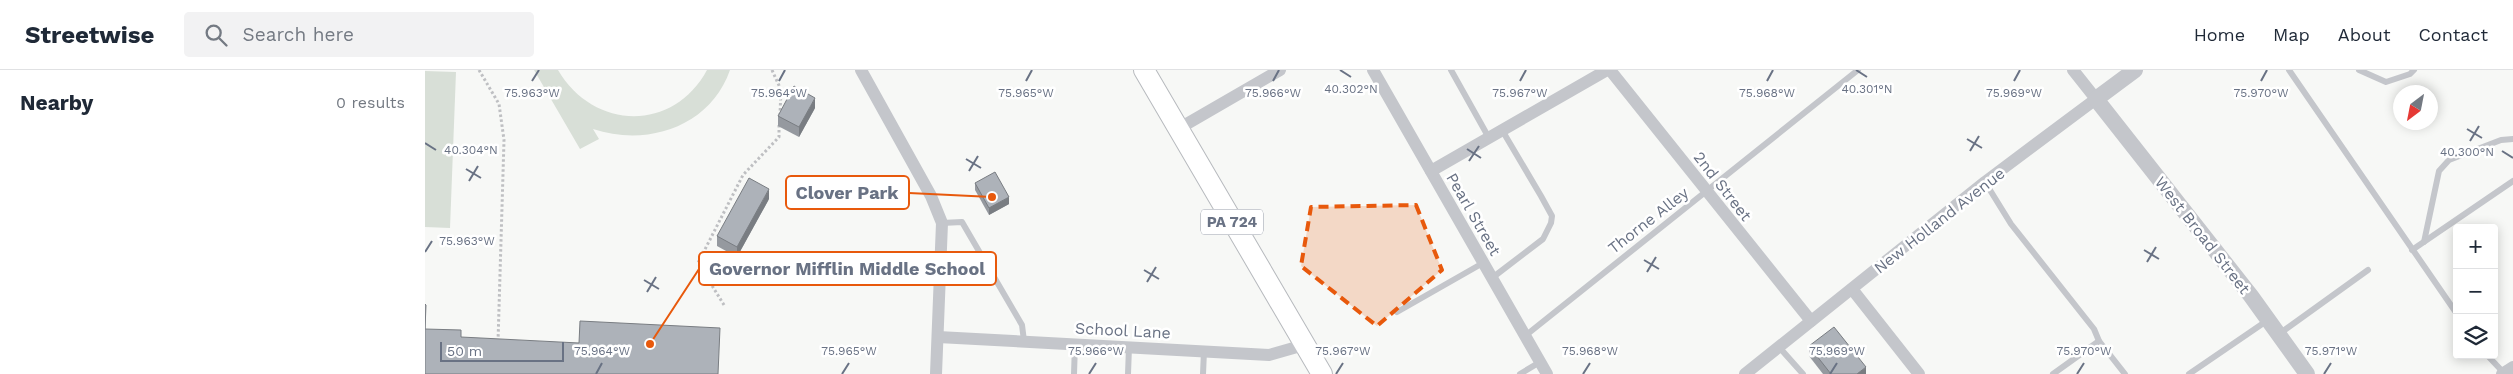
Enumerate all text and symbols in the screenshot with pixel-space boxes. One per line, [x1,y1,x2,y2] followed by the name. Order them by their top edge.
[184,12,534,57] search box
[25,21,154,49] text: Streetwise
[202,21,230,49] icon: search
[242,23,354,46] text: Search here
[2194,24,2245,45] text: Home
[2273,24,2310,45] text: Map
[2338,24,2390,45] text: About
[2418,24,2488,45] text: Contact
[1324,82,1378,96] text: 40.302°N
[1841,82,1893,96] text: 40.301°N
[2393,85,2438,130] north arrow
[504,86,560,100] text: 75.963°W
[751,86,807,100] text: 75.964°W
[998,86,1054,100] text: 75.965°W
[1245,86,1301,100] text: 75.966°W
[1492,86,1548,100] text: 75.967°W
[1739,86,1795,100] text: 75.968°W
[1986,86,2042,100] text: 75.969°W
[2233,86,2289,100] text: 75.970°W
[20,90,93,115] text: Nearby
[336,93,405,112] text: 0 results
[444,143,498,157] text: 40.304°N
[2440,145,2494,159] text: 40.300°N
[1690,148,1756,225] street label: 2nd Street
[1870,163,2008,277] street label: New Holland Avenue
[1442,169,1505,259] street label: Pearl Street
[2151,173,2255,298] street label: West Broad Street
[786,176,909,209] callout: Clover Park
[795,182,899,203] text: Clover Park
[1604,183,1693,258] street label: Thorne Alley
[1201,210,1263,234] road number: PA 724
[2453,224,2498,359] map controls
[2453,224,2498,269] button: +
[439,234,495,248] text: 75.963°W
[699,252,996,285] callout: Governor Mifflin Middle School
[709,258,985,279] text: Governor Mifflin Middle School
[2453,269,2498,314] button: −
[2453,314,2498,359] button: layers
[1075,319,1171,342] street label: School Lane
[440,339,564,362] scale bar
[447,343,482,359] text: 50 m
[574,344,630,358] text: 75.964°W
[821,344,877,358] text: 75.965°W
[1068,344,1124,358] text: 75.966°W
[1315,344,1371,358] text: 75.967°W
[1562,344,1618,358] text: 75.968°W
[1809,344,1865,358] text: 75.969°W
[2056,344,2112,358] text: 75.970°W
[2305,344,2358,358] text: 75.971°W

